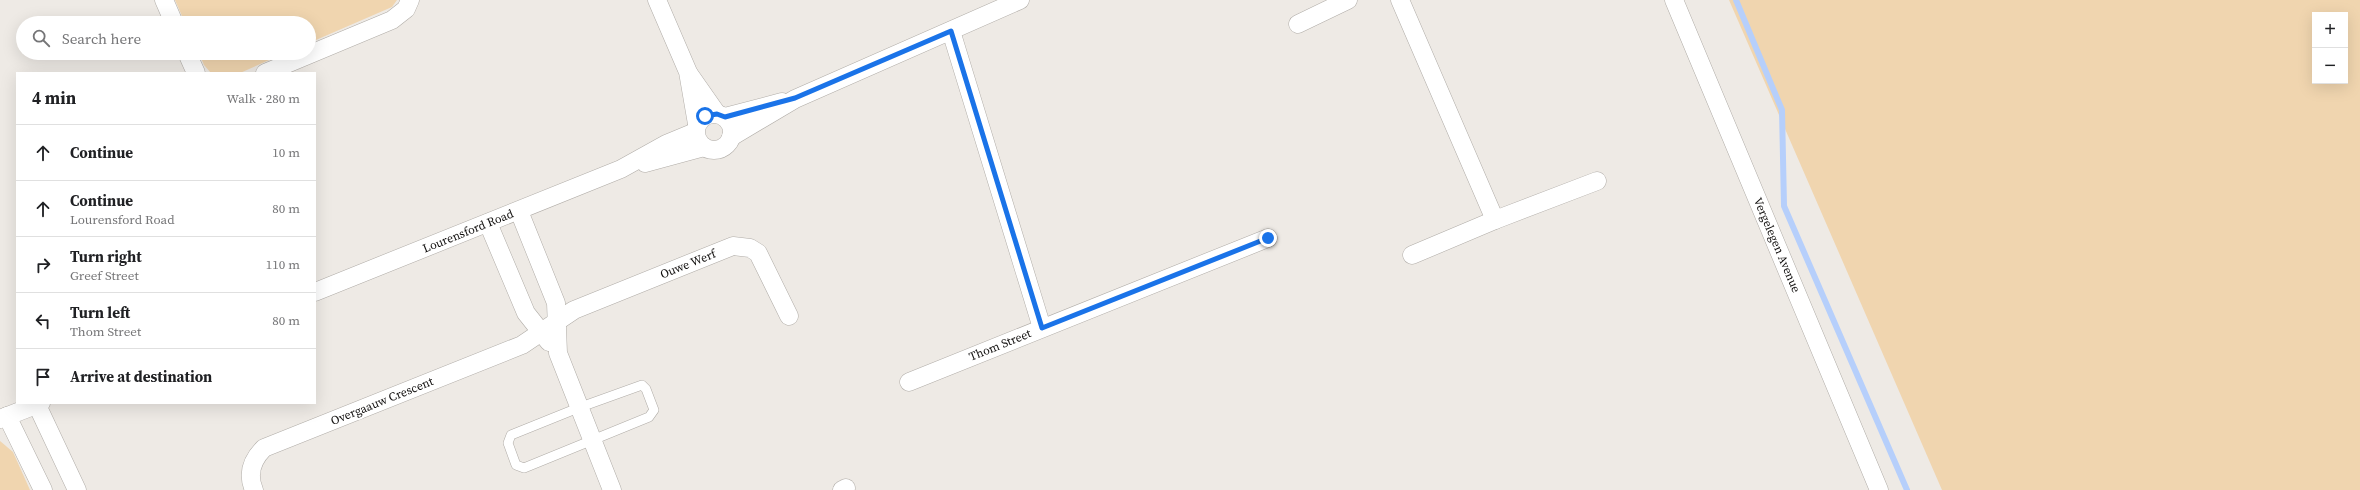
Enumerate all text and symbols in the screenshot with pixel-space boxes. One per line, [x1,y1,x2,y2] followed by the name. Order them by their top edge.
[2312,12,2348,84] map controls
[2312,12,2348,48] button: +
[16,16,316,60] search box
[30,27,52,49] icon: search
[62,28,141,49] text: Search here
[2312,48,2348,84] button: −
[32,86,76,110] text: 4 min
[227,90,300,107] text: Walk · 280 m
[696,107,714,125] route start
[32,142,54,164] icon: ahead
[70,142,133,163] text: Continue
[272,144,300,161] text: 10 m
[70,190,133,211] text: Continue
[1750,195,1804,295] street label: Vergelegen Avenue
[32,198,54,220] icon: ahead
[272,200,300,217] text: 80 m
[420,205,516,256] street label: Lourensford Road
[70,211,175,228] text: Lourensford Road
[1259,229,1277,247] route end
[658,245,720,282] street label: Ouwe Werf
[70,246,142,267] text: Turn right
[32,254,54,276] icon: right
[266,256,300,273] text: 110 m
[70,267,139,284] text: Greef Street
[70,302,130,323] text: Turn left
[32,310,54,332] icon: left
[272,312,300,329] text: 80 m
[70,323,141,340] text: Thom Street
[967,325,1034,365] street label: Thom Street
[32,366,54,388] icon: arrive
[70,366,212,387] text: Arrive at destination
[328,373,436,429] street label: Overgaauw Crescent

